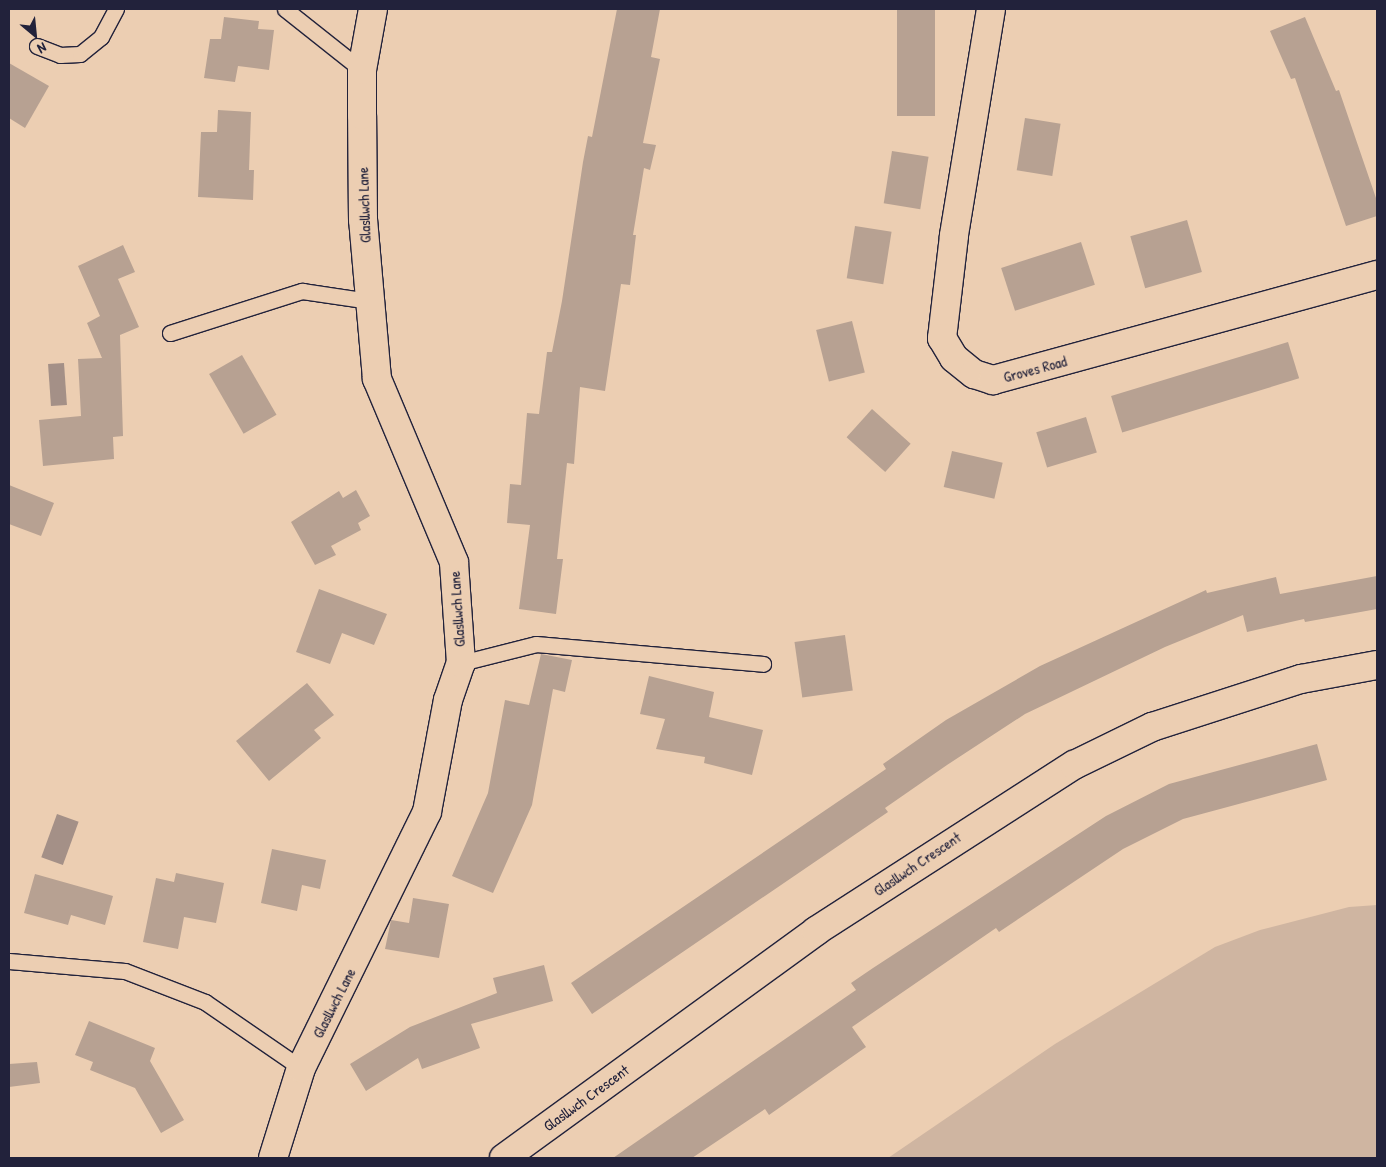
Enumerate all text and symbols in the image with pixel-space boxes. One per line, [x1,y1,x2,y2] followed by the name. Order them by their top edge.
[10,10,60,60] north arrow
[35,39,50,59] text: N
[354,167,374,243] street label: Glasllwch Lane
[1001,352,1069,386] street label: Groves Road
[445,570,469,648] street label: Glasllwch Lane
[870,828,964,900] street label: Glasllwch Crescent
[309,965,359,1041] street label: Glasllwch Lane
[540,1061,632,1135] street label: Glasllwch Crescent

